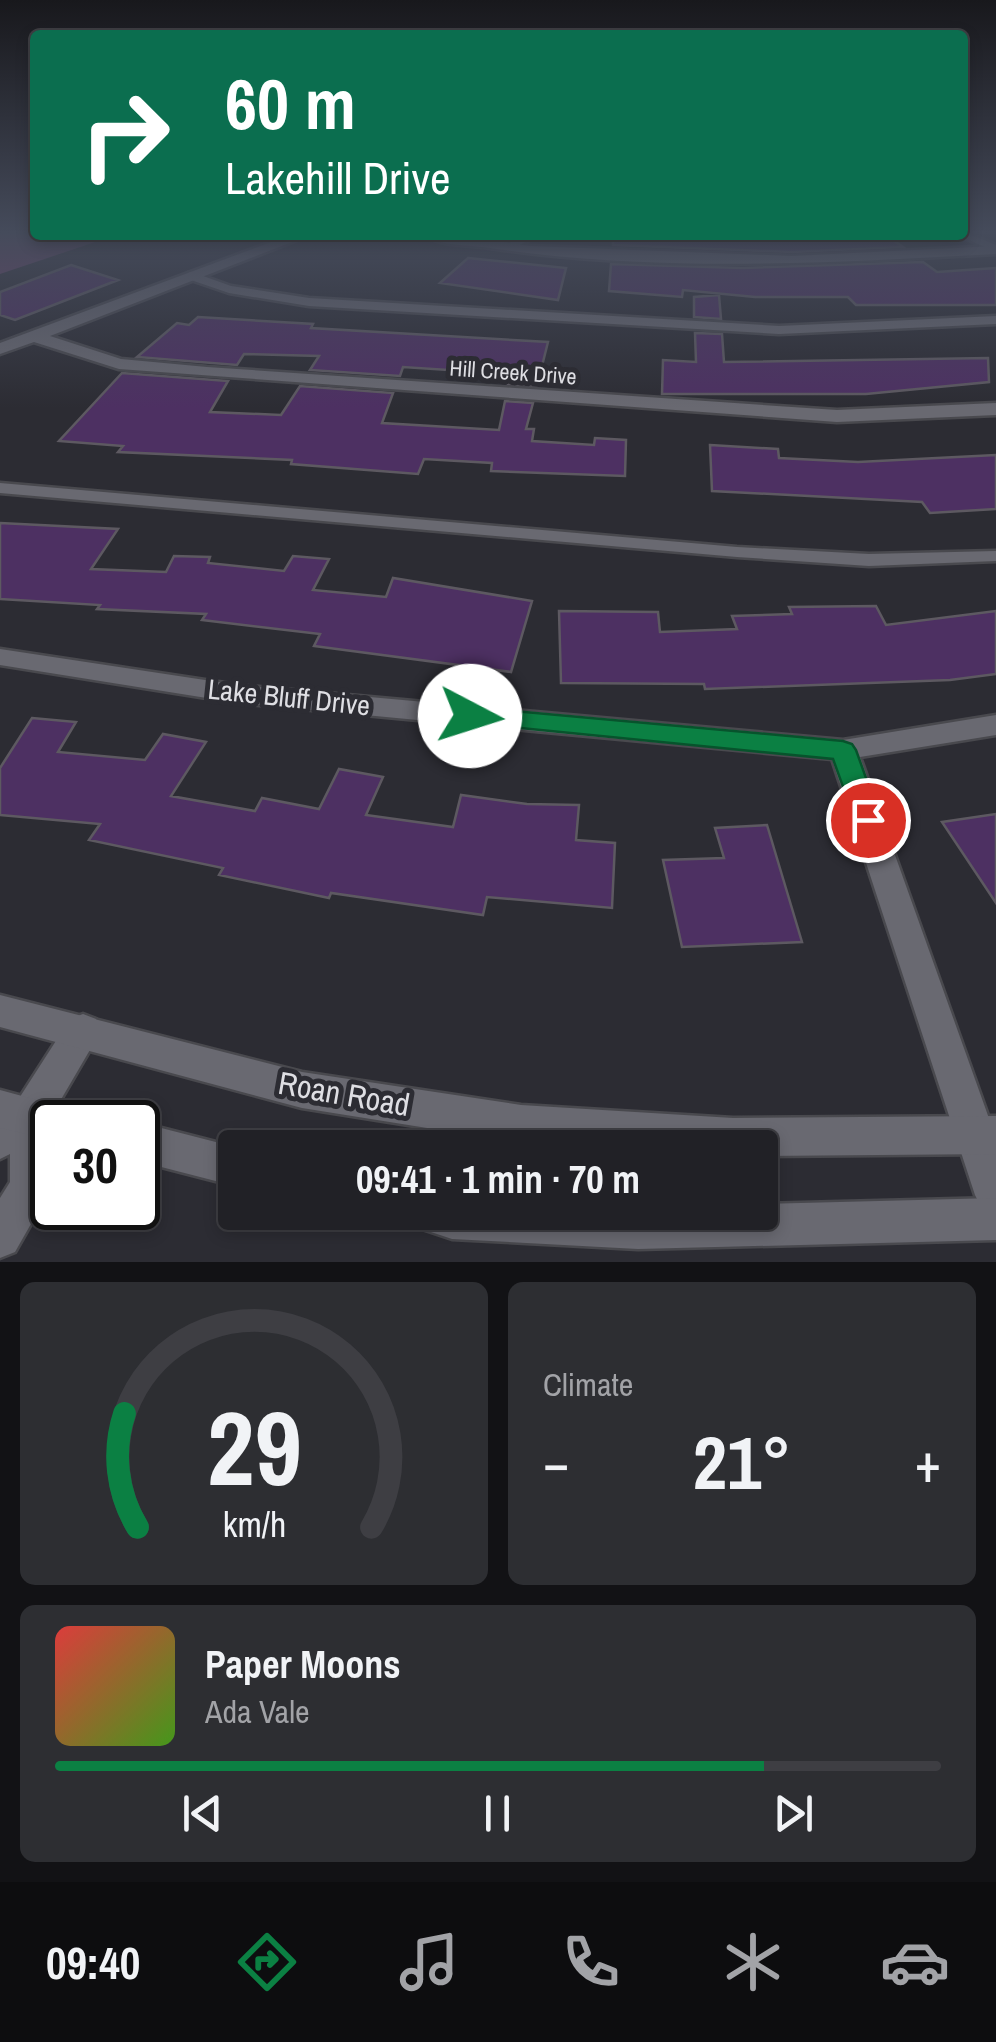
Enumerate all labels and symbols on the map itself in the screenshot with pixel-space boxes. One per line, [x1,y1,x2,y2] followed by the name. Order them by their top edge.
[448,353,578,391] street label: Hill Creek Drive
[418,664,522,768] position arrow
[206,670,372,724] street label: Lake Bluff Drive
[826,778,911,863] pin
[275,1061,413,1126] street label: Roan Road
[30,1100,160,1230] speed limit sign: 30

